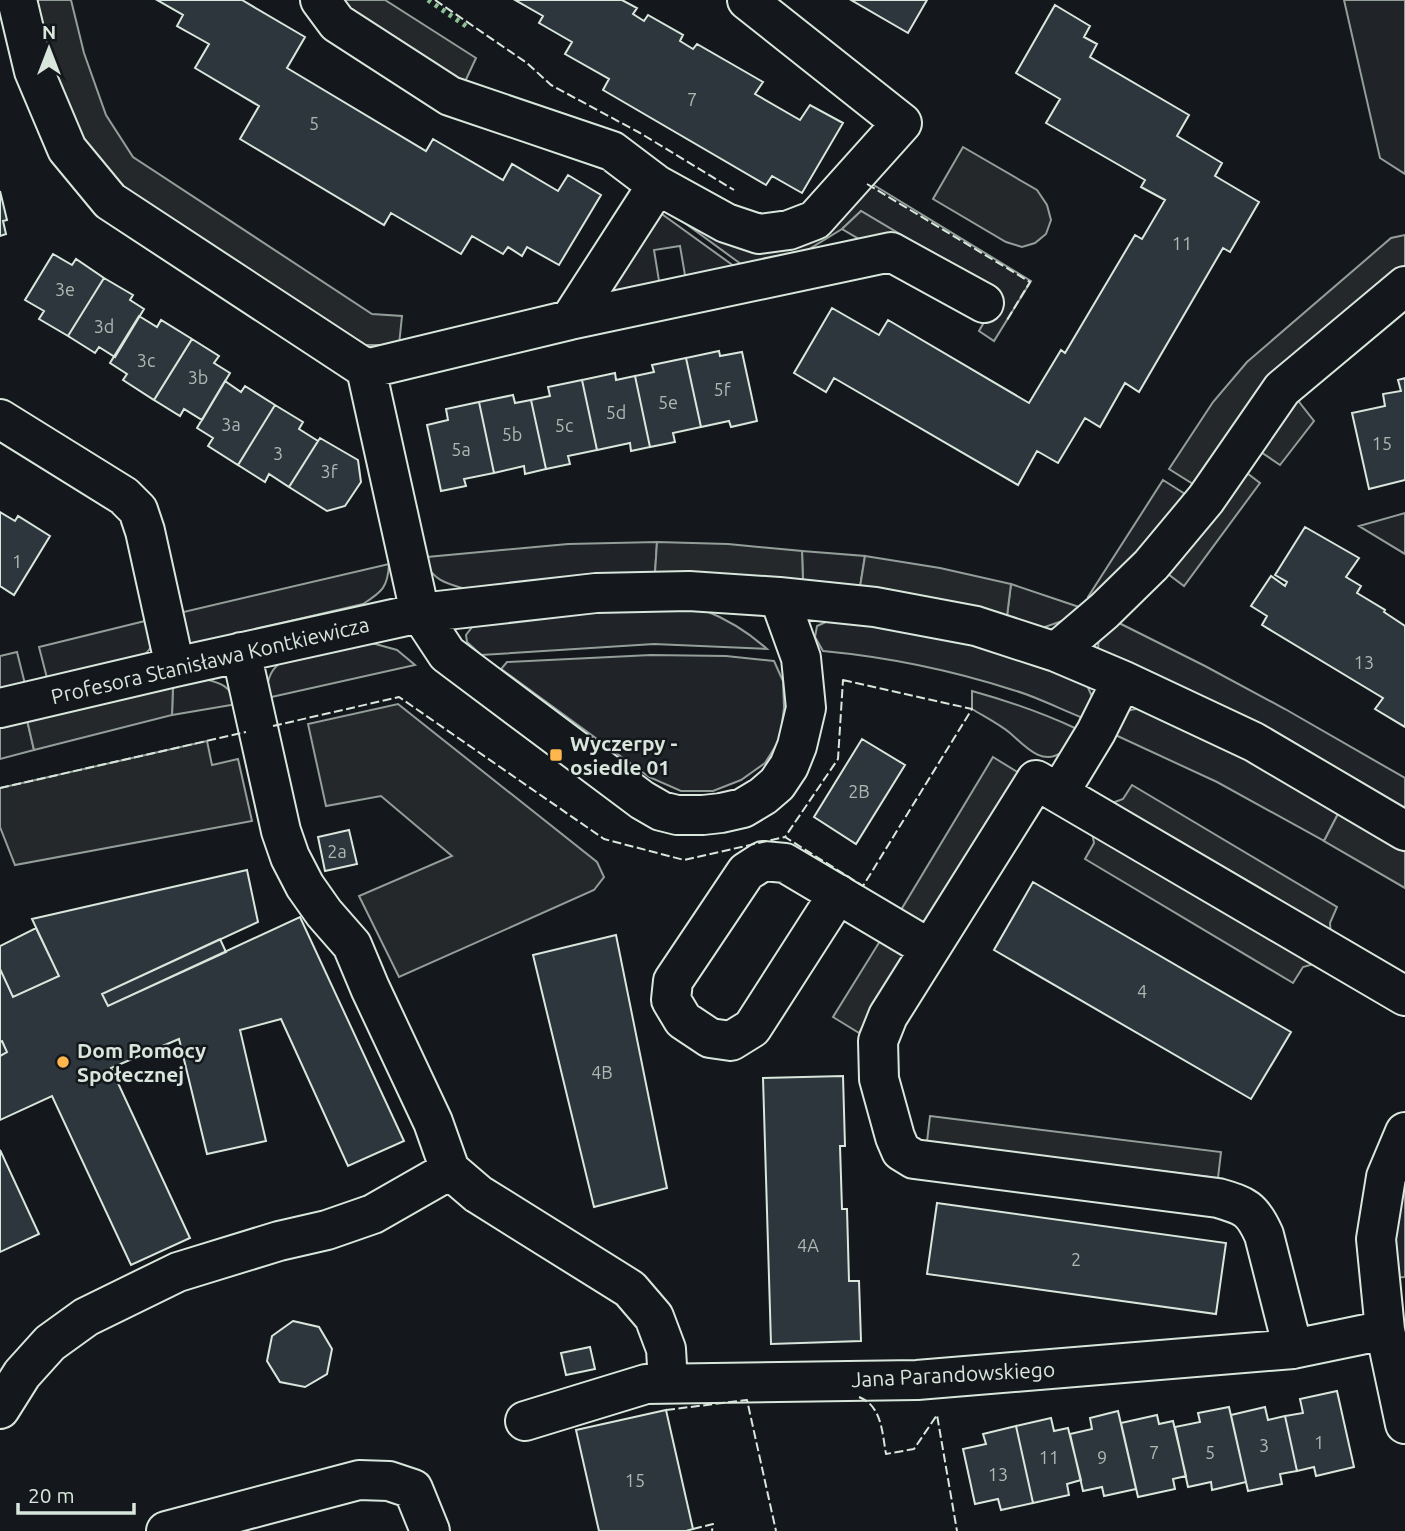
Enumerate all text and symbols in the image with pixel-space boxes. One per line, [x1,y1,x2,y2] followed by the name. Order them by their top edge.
[14,14,84,84] north arrow
[42,21,56,43] text: N
[687,89,697,109] house number: 7
[309,113,319,133] house number: 5
[1172,233,1192,253] house number: 11
[55,279,75,299] house number: 3e
[94,316,114,336] house number: 3d
[137,350,155,370] house number: 3c
[188,367,208,387] house number: 3b
[713,379,731,399] house number: 5f
[658,392,678,412] house number: 5e
[606,402,626,422] house number: 5d
[221,414,241,434] house number: 3a
[555,415,573,435] house number: 5c
[502,424,522,444] house number: 5b
[1372,433,1392,453] house number: 15
[451,439,471,459] house number: 5a
[273,443,283,463] house number: 3
[320,461,338,481] house number: 3f
[12,551,22,571] house number: 1
[49,612,371,708] street label: Profesora Stanisława Kontkiewicza
[1354,652,1374,672] house number: 13
[570,731,677,779] place label: Wyczerpy - osiedle 01
[548,747,564,763] marker: Wyczerpy - osiedle 01
[848,781,870,801] house number: 2B
[327,841,347,861] house number: 2a
[1137,981,1147,1001] house number: 4
[77,1038,206,1086] place label: Dom Pomocy Społecznej
[55,1054,71,1070] marker: Dom Pomocy Społecznej
[591,1062,613,1082] house number: 4B
[797,1235,819,1255] house number: 4A
[1071,1249,1081,1269] house number: 2
[850,1357,1056,1391] street label: Jana Parandowskiego
[1314,1432,1324,1452] house number: 1
[1259,1435,1269,1455] house number: 3
[1149,1442,1159,1462] house number: 7
[1205,1442,1215,1462] house number: 5
[1039,1447,1059,1467] house number: 11
[1097,1447,1107,1467] house number: 9
[988,1464,1008,1484] house number: 13
[625,1470,645,1490] house number: 15
[18,1472,133,1516] scale bar
[28,1483,75,1507] text: 20 m

